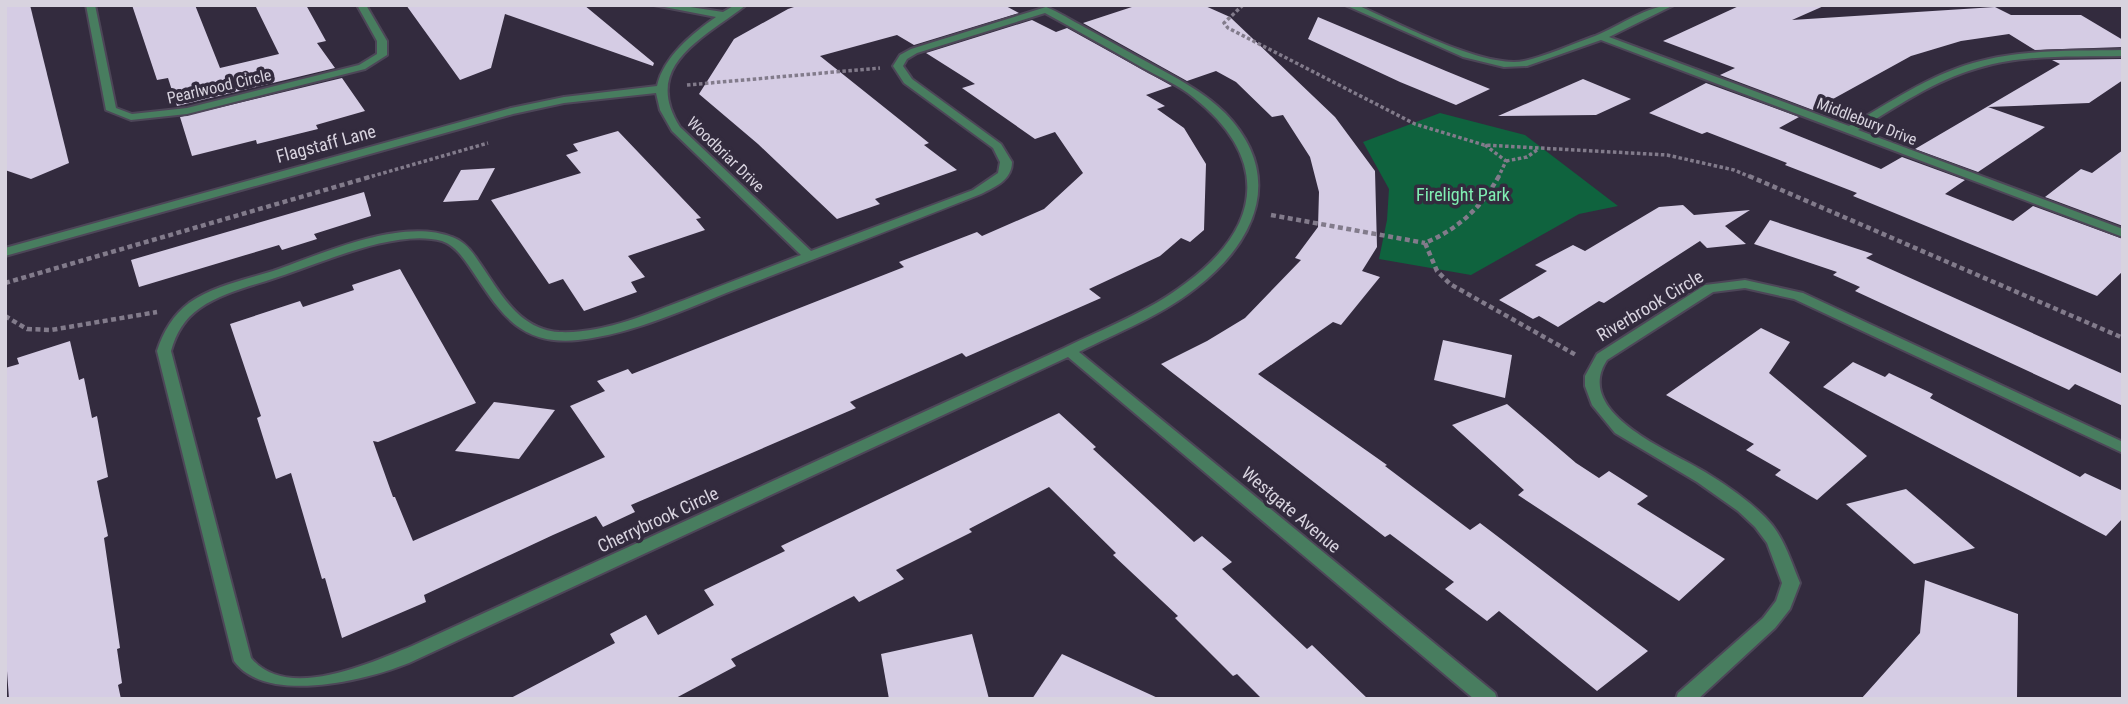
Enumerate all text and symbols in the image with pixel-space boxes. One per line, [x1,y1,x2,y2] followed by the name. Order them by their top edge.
[165,65,273,108] street label: Pearlwood Circle
[1814,94,1920,149] street label: Middlebury Drive
[683,113,768,196] street label: Woodbriar Drive
[274,120,378,167] street label: Flagstaff Lane
[1416,184,1510,205] park label: Firelight Park
[1593,266,1707,346] street label: Riverbrook Circle
[1238,462,1345,557] street label: Westgate Avenue
[594,482,722,557] street label: Cherrybrook Circle

